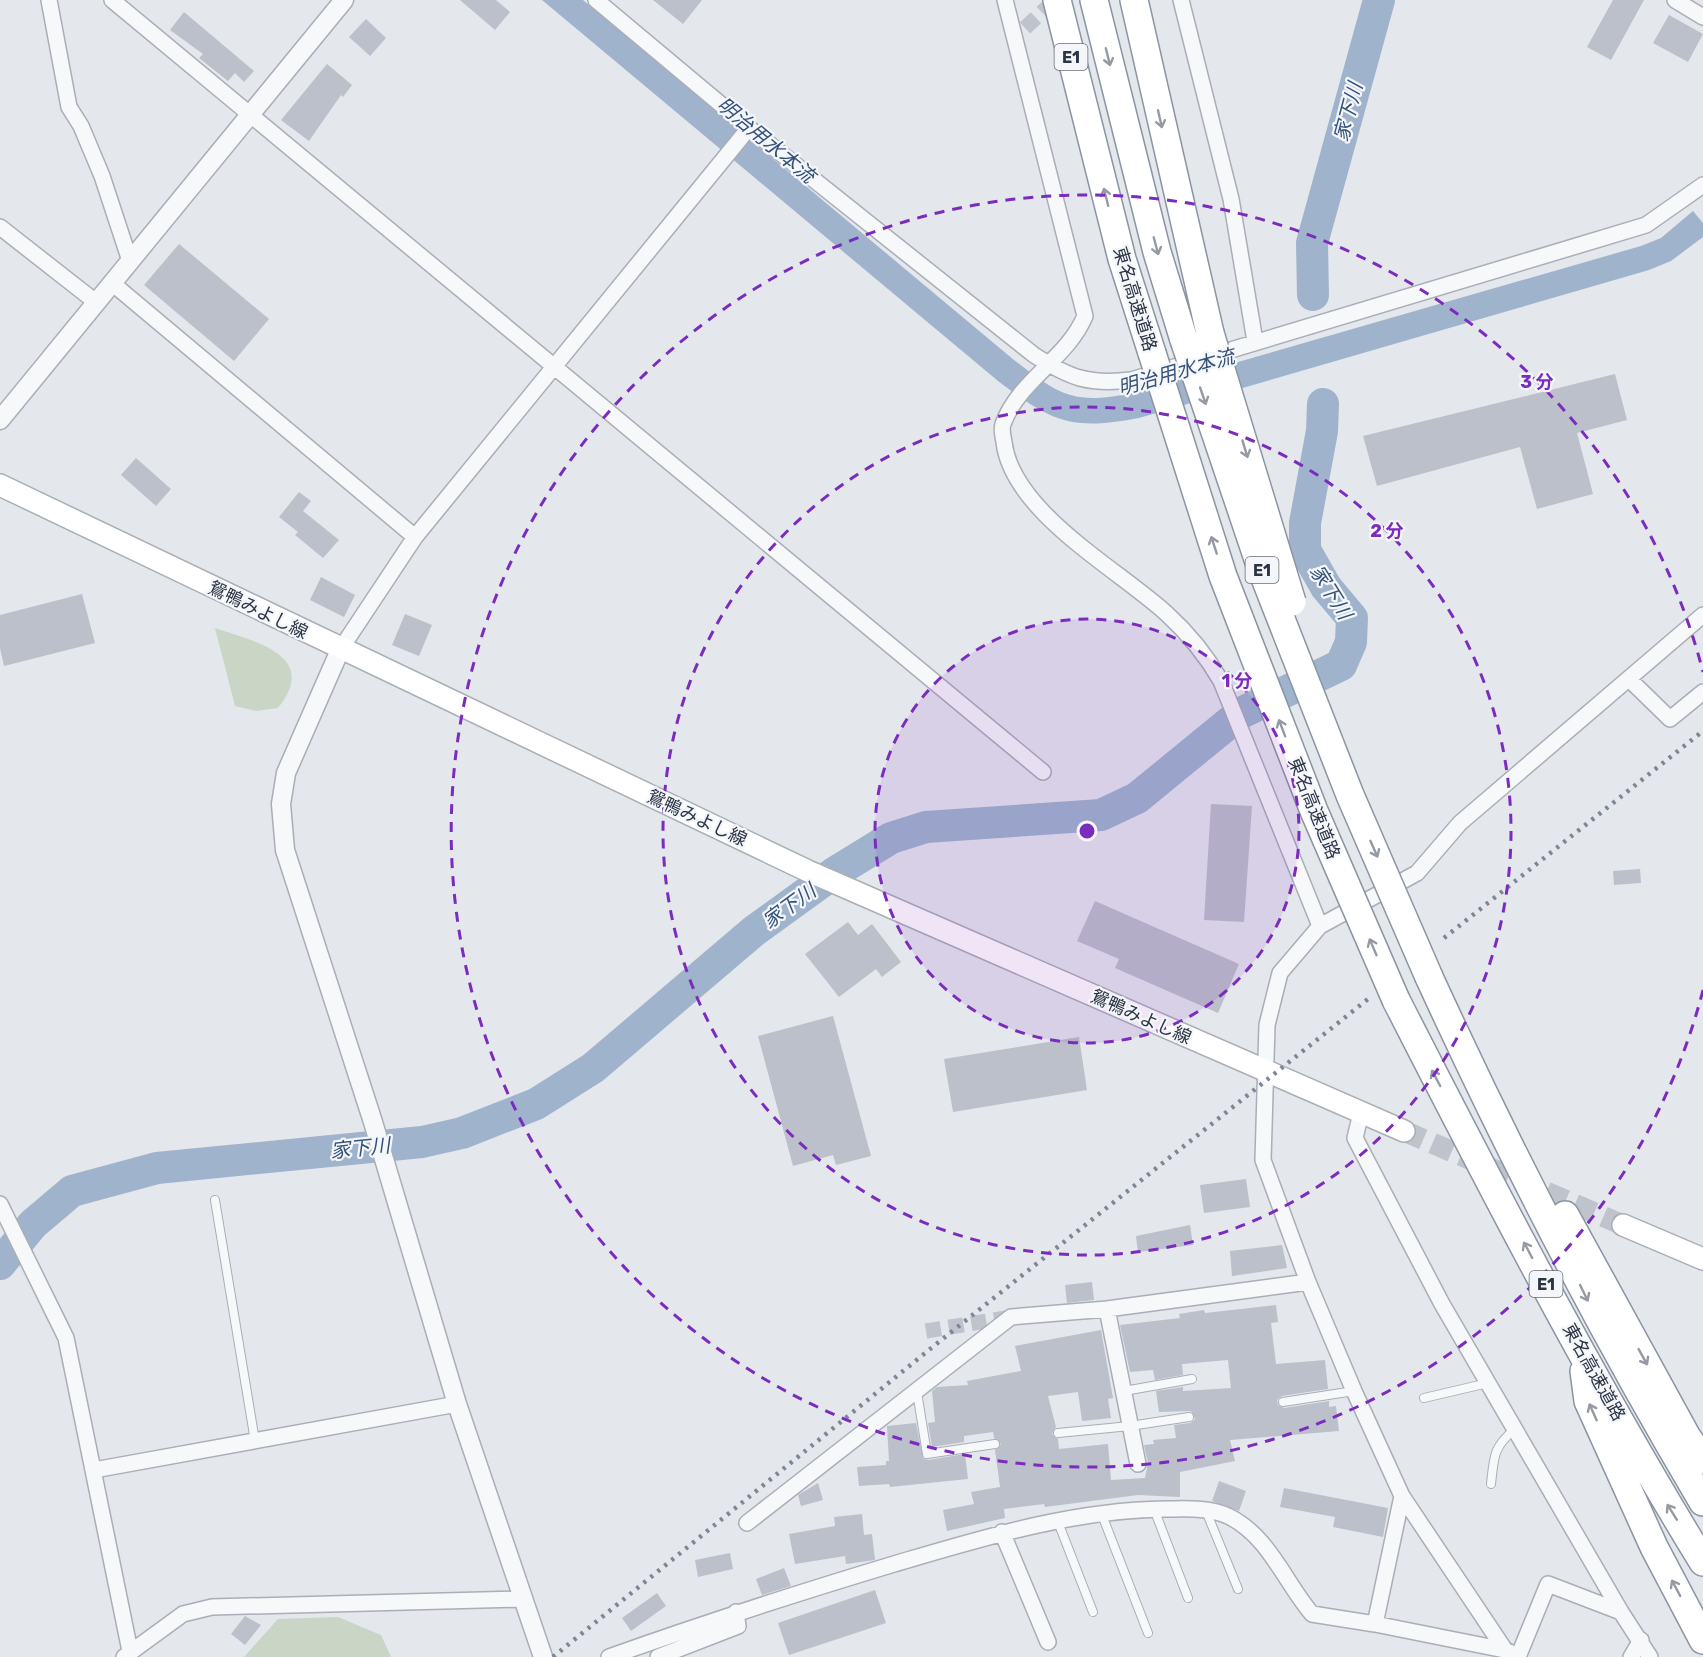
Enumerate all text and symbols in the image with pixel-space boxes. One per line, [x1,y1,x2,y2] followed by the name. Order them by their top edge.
[1054,44,1088,70] road number: E1
[1102,47,1114,66] one-way arrow
[1329,78,1368,144] water label: 家下川
[712,92,822,190] water label: 明治用水本流
[1154,109,1166,128] one-way arrow
[1100,187,1111,206] one-way arrow
[1150,236,1162,255] one-way arrow
[1109,244,1161,354] street label: 東名高速道路
[1115,343,1240,400] water label: 明治用水本流
[1520,371,1554,393] text: 3 分
[1198,386,1209,405] one-way arrow
[1240,439,1251,458] one-way arrow
[1370,520,1404,542] text: 2 分
[1207,536,1218,555] one-way arrow
[1246,557,1278,583] road number: E1
[1305,560,1358,625] water label: 家下川
[205,576,311,644] street label: 鴛鴨みよし線
[1222,670,1252,692] text: 1 分
[1276,719,1287,738] one-way arrow
[1284,754,1344,862] street label: 東名高速道路
[643,785,751,851] street label: 鴛鴨みよし線
[1077,821,1097,841] centre of rings
[1369,840,1380,858] one-way arrow
[758,877,822,933] water label: 家下川
[1367,938,1378,956] one-way arrow
[1087,985,1195,1049] street label: 鴛鴨みよし線
[1430,1069,1441,1087] one-way arrow
[329,1133,393,1163] water label: 家下川
[1521,1241,1533,1259] one-way arrow
[1530,1271,1562,1297] road number: E1
[1579,1284,1591,1302] one-way arrow
[1558,1319,1630,1425] street label: 東名高速道路
[1637,1348,1649,1365] one-way arrow
[1587,1403,1598,1422] one-way arrow
[1666,1504,1678,1521] one-way arrow
[1670,1580,1681,1598] one-way arrow

